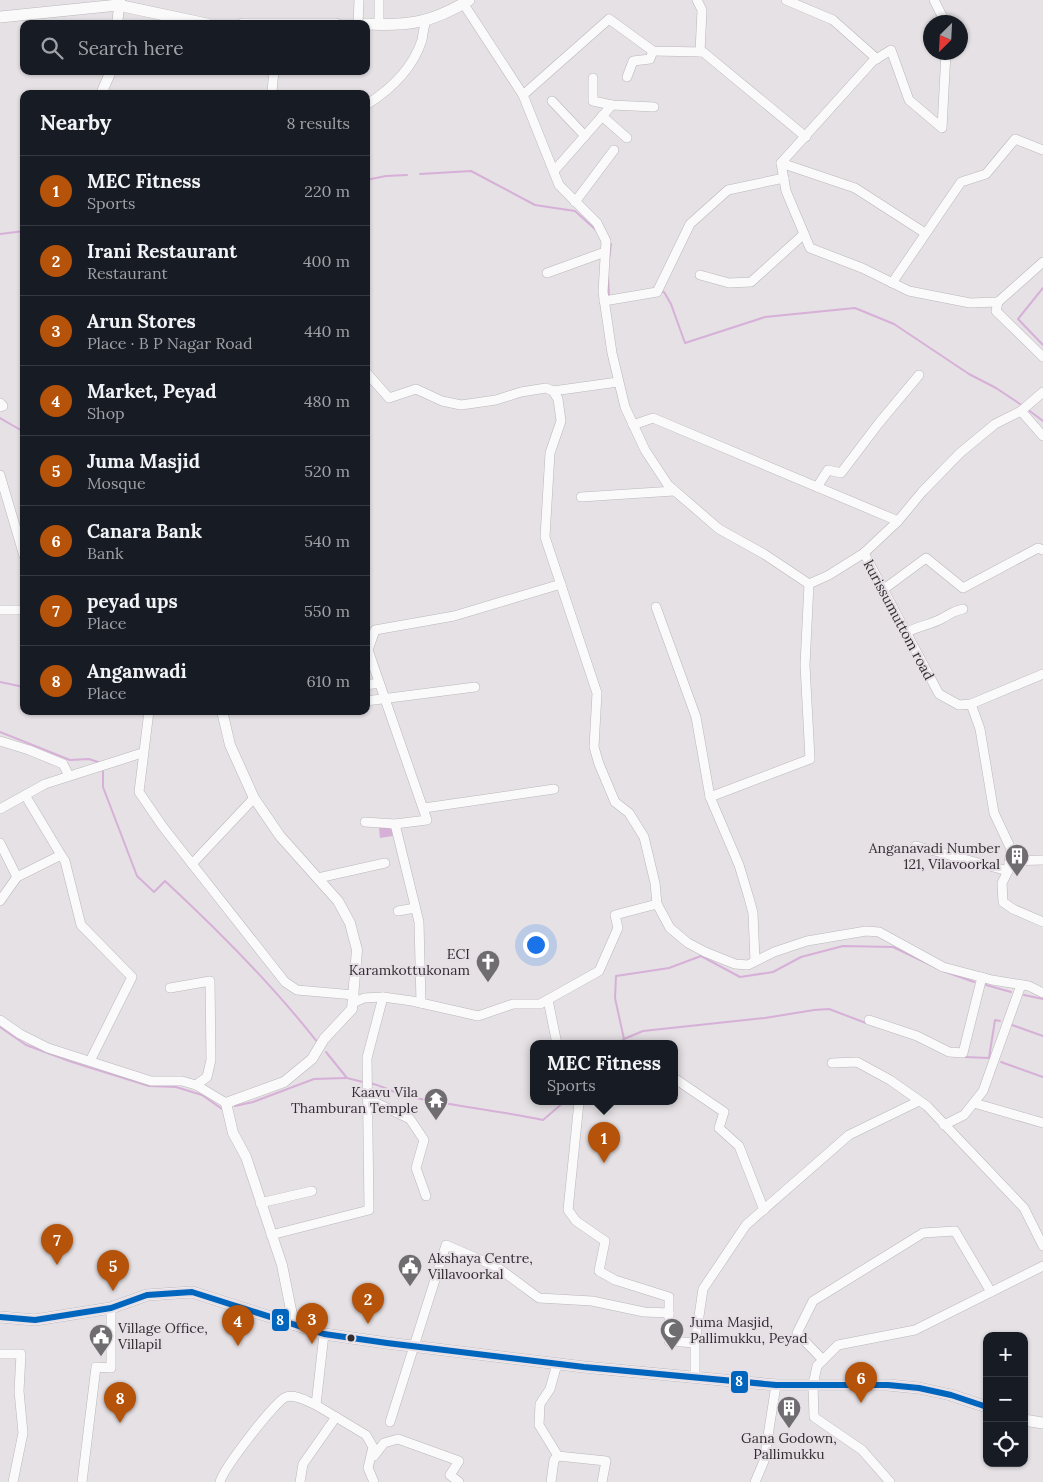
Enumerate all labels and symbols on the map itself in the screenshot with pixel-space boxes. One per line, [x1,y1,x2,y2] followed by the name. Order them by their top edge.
[923,15,968,60] north arrow
[860,557,938,683] street label: kurissumuttom road
[868,839,1000,873] place label: Anganavadi Number 121, Vilavoorkal
[1004,843,1030,877] building icon: Anganavadi Number 121, Vilavoorkal
[523,932,549,958] your location
[349,945,470,979] place label: ECI Karamkottukonam
[475,949,501,983] church icon: ECI Karamkottukonam
[291,1083,418,1117] place label: Kaavu Vila Thamburan Temple
[423,1087,449,1121] temple icon: Kaavu Vila Thamburan Temple
[588,1122,620,1163] pin: 1
[41,1224,73,1265] pin: 7
[427,1249,533,1283] place label: Akshaya Centre, Villavoorkal
[97,1250,129,1291] pin: 5
[397,1253,423,1287] public building icon: Akshaya Centre, Villavoorkal
[352,1283,384,1324] pin: 2
[296,1303,328,1344] pin: 3
[222,1305,254,1346] pin: 4
[271,1308,290,1332] line badge: 8
[276,1311,284,1329] text: 8
[689,1313,808,1347] place label: Juma Masjid, Pallimukku, Peyad
[659,1317,685,1351] mosque icon: Juma Masjid, Pallimukku, Peyad
[117,1319,208,1353] place label: Village Office, Villapil
[88,1323,114,1357] public building icon: Village Office, Villapil
[346,1333,356,1343] unlabelled marker
[845,1362,877,1403] pin: 6
[730,1370,749,1394] line badge: 8
[735,1372,743,1390] text: 8
[104,1382,136,1423] pin: 8
[776,1395,802,1429] building icon: Gana Godown, Pallimukku
[741,1429,837,1463] place label: Gana Godown, Pallimukku

